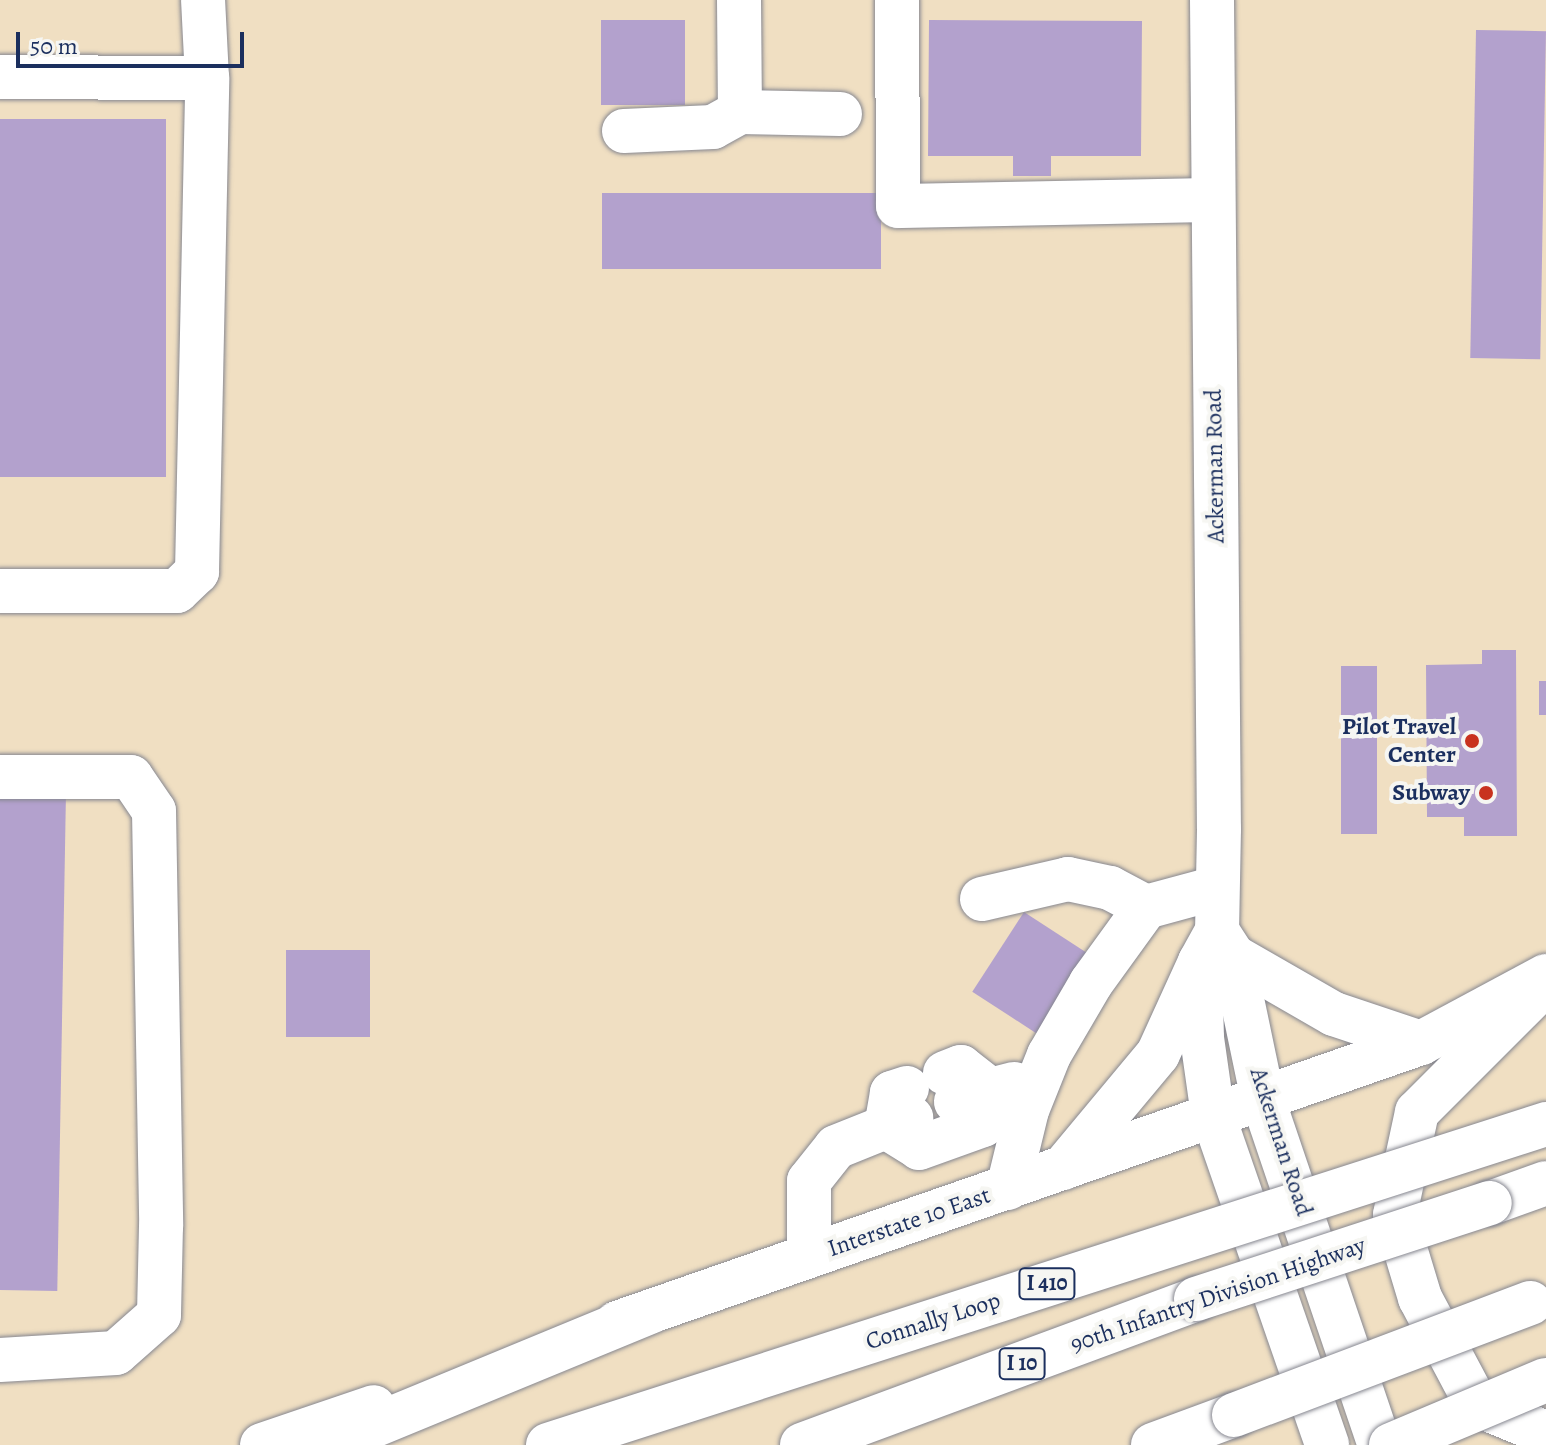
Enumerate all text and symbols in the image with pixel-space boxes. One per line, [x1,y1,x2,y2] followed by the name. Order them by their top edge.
[20,16,248,66] scale bar
[30,30,78,62] text: 50 m
[1199,389,1231,543] street label: Ackerman Road
[1342,713,1456,769] place label: Pilot Travel Center
[1463,732,1481,750] marker: Pilot Travel Center
[1392,779,1470,807] place label: Subway
[1477,784,1495,802] marker: Subway
[1243,1064,1319,1220] street label: Ackerman Road
[824,1181,994,1263] street label: Interstate 10 East
[1067,1231,1369,1359] street label: 90th Infantry Division Highway
[1017,1266,1077,1302] road number: I 410
[862,1286,1004,1356] street label: Connally Loop
[998,1346,1046,1382] road number: I 10

